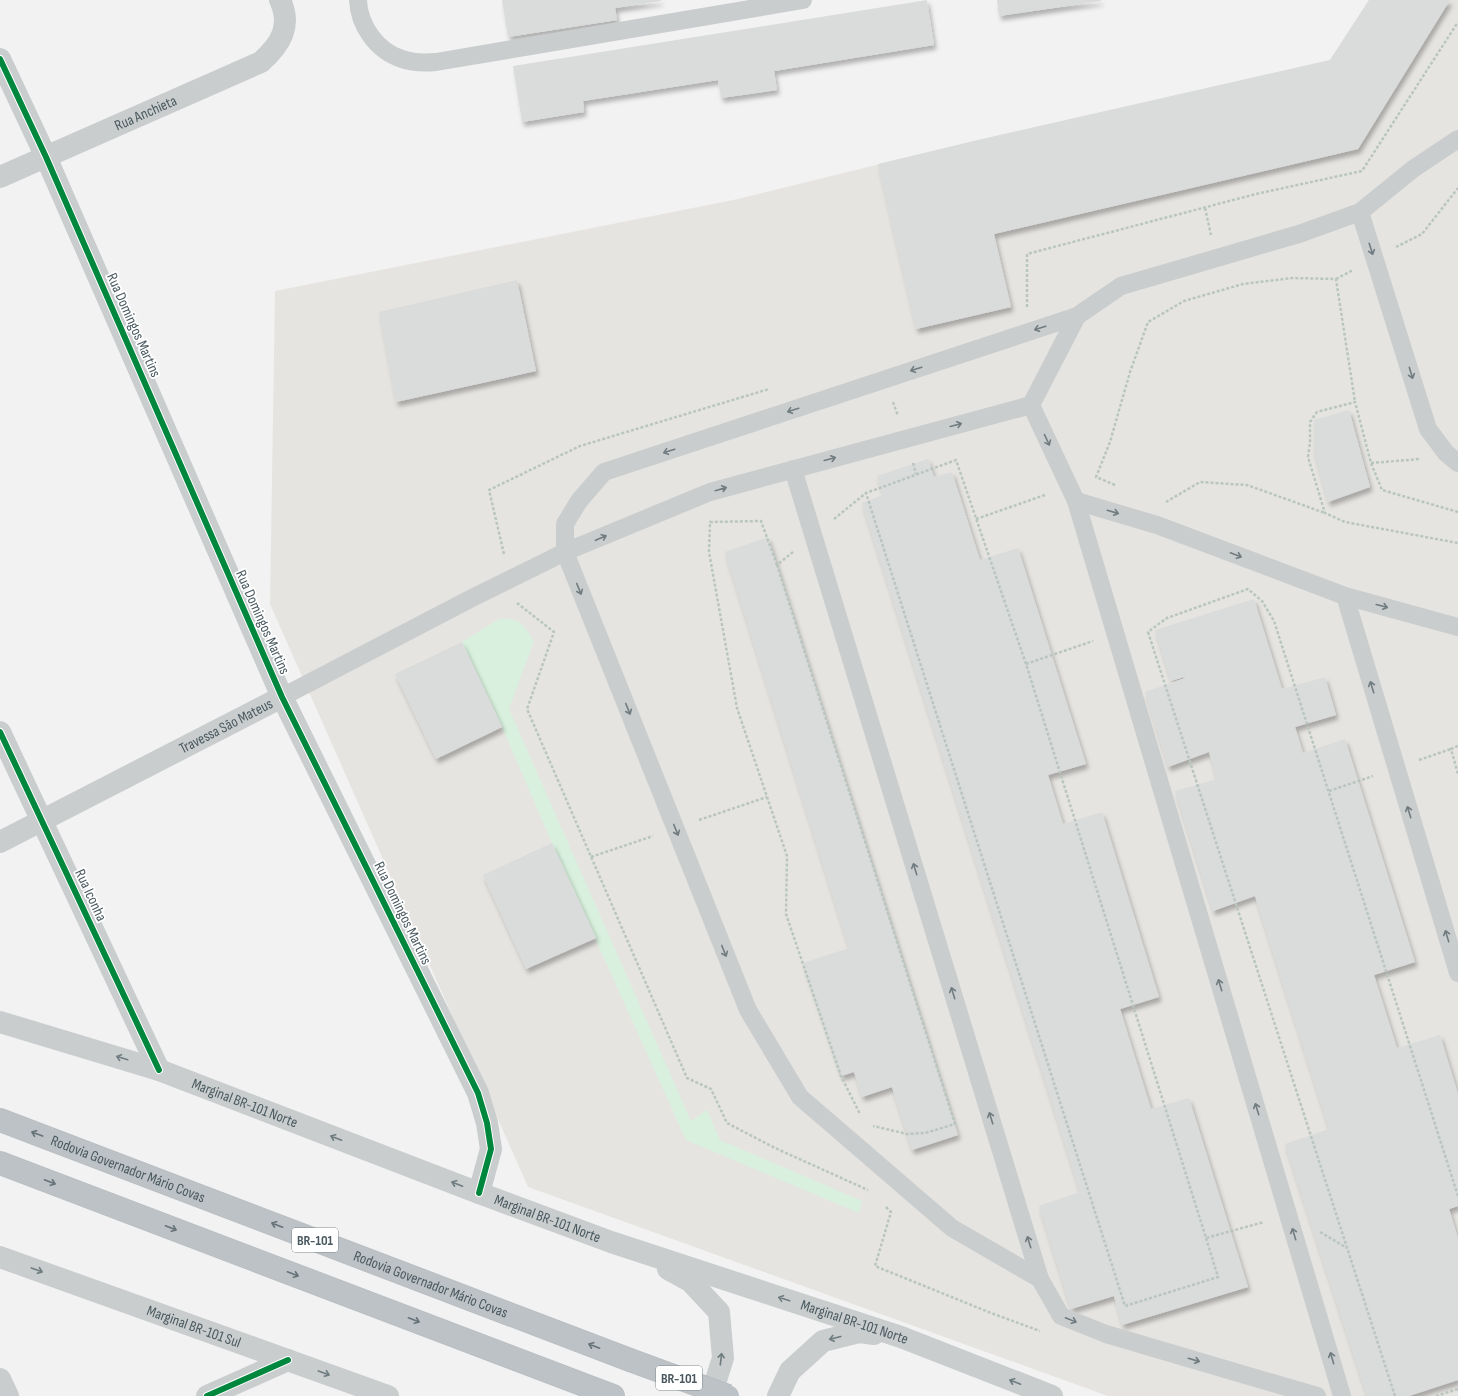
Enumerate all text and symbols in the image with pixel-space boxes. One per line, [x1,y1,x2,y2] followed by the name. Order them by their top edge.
[112,91,180,135] street label: Rua Anchieta
[1368,243,1376,255] one-way arrow
[102,270,165,380] street label: Rua Domingos Martins
[1034,325,1046,333] one-way arrow
[910,366,923,373] one-way arrow
[1407,367,1415,379] one-way arrow
[786,407,799,414] one-way arrow
[949,421,962,428] one-way arrow
[1044,434,1051,446] one-way arrow
[663,448,676,455] one-way arrow
[824,455,837,462] one-way arrow
[715,485,728,492] one-way arrow
[1106,509,1119,516] one-way arrow
[594,533,606,541] one-way arrow
[1229,551,1241,559] one-way arrow
[231,567,294,677] street label: Rua Domingos Martins
[576,582,584,594] one-way arrow
[1376,603,1389,610] one-way arrow
[1368,681,1375,694] one-way arrow
[176,694,276,758] street label: Travessa São Mateus
[624,703,632,715] one-way arrow
[1405,805,1412,818] one-way arrow
[673,823,680,835] one-way arrow
[369,859,436,968] street label: Rua Domingos Martins
[911,863,918,876] one-way arrow
[70,866,111,924] street label: Rua Iconha
[1443,930,1450,943] one-way arrow
[721,944,729,956] one-way arrow
[1216,978,1223,991] one-way arrow
[949,987,956,1000] one-way arrow
[115,1054,128,1061] one-way arrow
[189,1074,300,1132] street label: Marginal BR-101 Norte
[1253,1103,1260,1116] one-way arrow
[987,1111,994,1124] one-way arrow
[32,1129,44,1137] one-way arrow
[48,1131,208,1207] street label: Rodovia Governador Mário Covas
[330,1133,342,1141] one-way arrow
[43,1178,55,1186] one-way arrow
[451,1180,463,1188] one-way arrow
[492,1191,603,1247] street label: Marginal BR-101 Norte
[271,1220,283,1228] one-way arrow
[165,1225,177,1233] one-way arrow
[292,1228,338,1252] road number: BR-101
[1290,1228,1297,1241] one-way arrow
[1025,1236,1032,1249] one-way arrow
[351,1247,510,1323] street label: Rodovia Governador Mário Covas
[30,1267,43,1274] one-way arrow
[286,1271,298,1279] one-way arrow
[778,1295,791,1302] one-way arrow
[798,1296,911,1349] street label: Marginal BR-101 Norte
[144,1301,243,1353] street label: Marginal BR-101 Sul
[408,1317,420,1325] one-way arrow
[1064,1317,1076,1324] one-way arrow
[829,1334,842,1342] one-way arrow
[589,1342,601,1350] one-way arrow
[1328,1352,1335,1365] one-way arrow
[718,1353,725,1366] one-way arrow
[1188,1357,1201,1364] one-way arrow
[656,1366,702,1390] road number: BR-101
[318,1370,331,1377] one-way arrow
[1010,1377,1022,1385] one-way arrow

